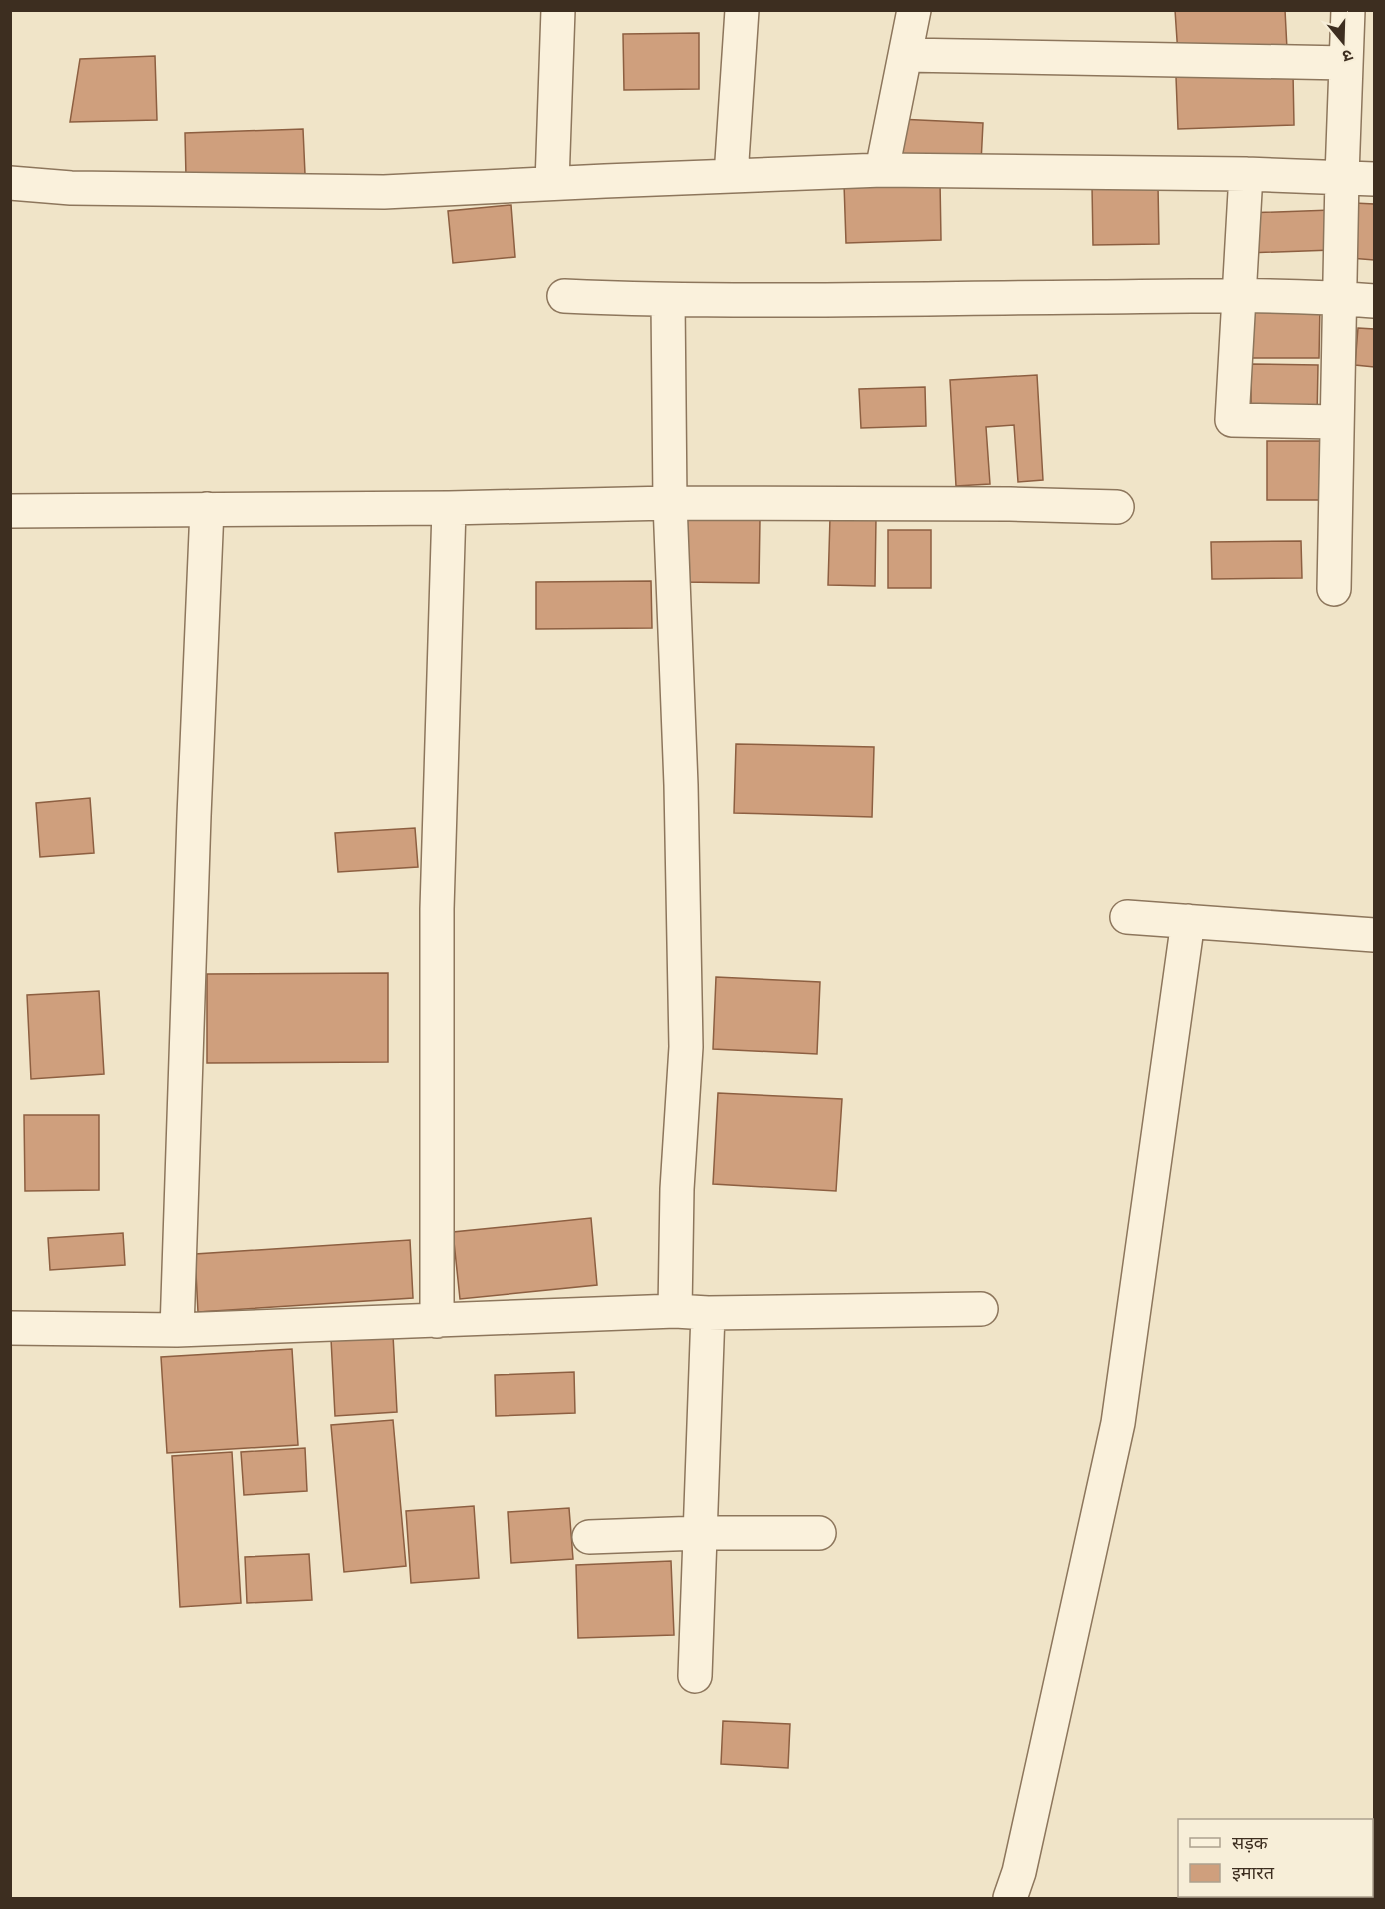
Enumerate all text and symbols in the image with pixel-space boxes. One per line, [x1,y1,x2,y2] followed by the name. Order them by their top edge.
[1313,12,1373,72] north arrow
[1340,45,1356,67] text: उ
[1178,1819,1373,1897] legend
[1232,1831,1269,1854] text: सड़क
[1232,1861,1275,1884] text: इमारत

